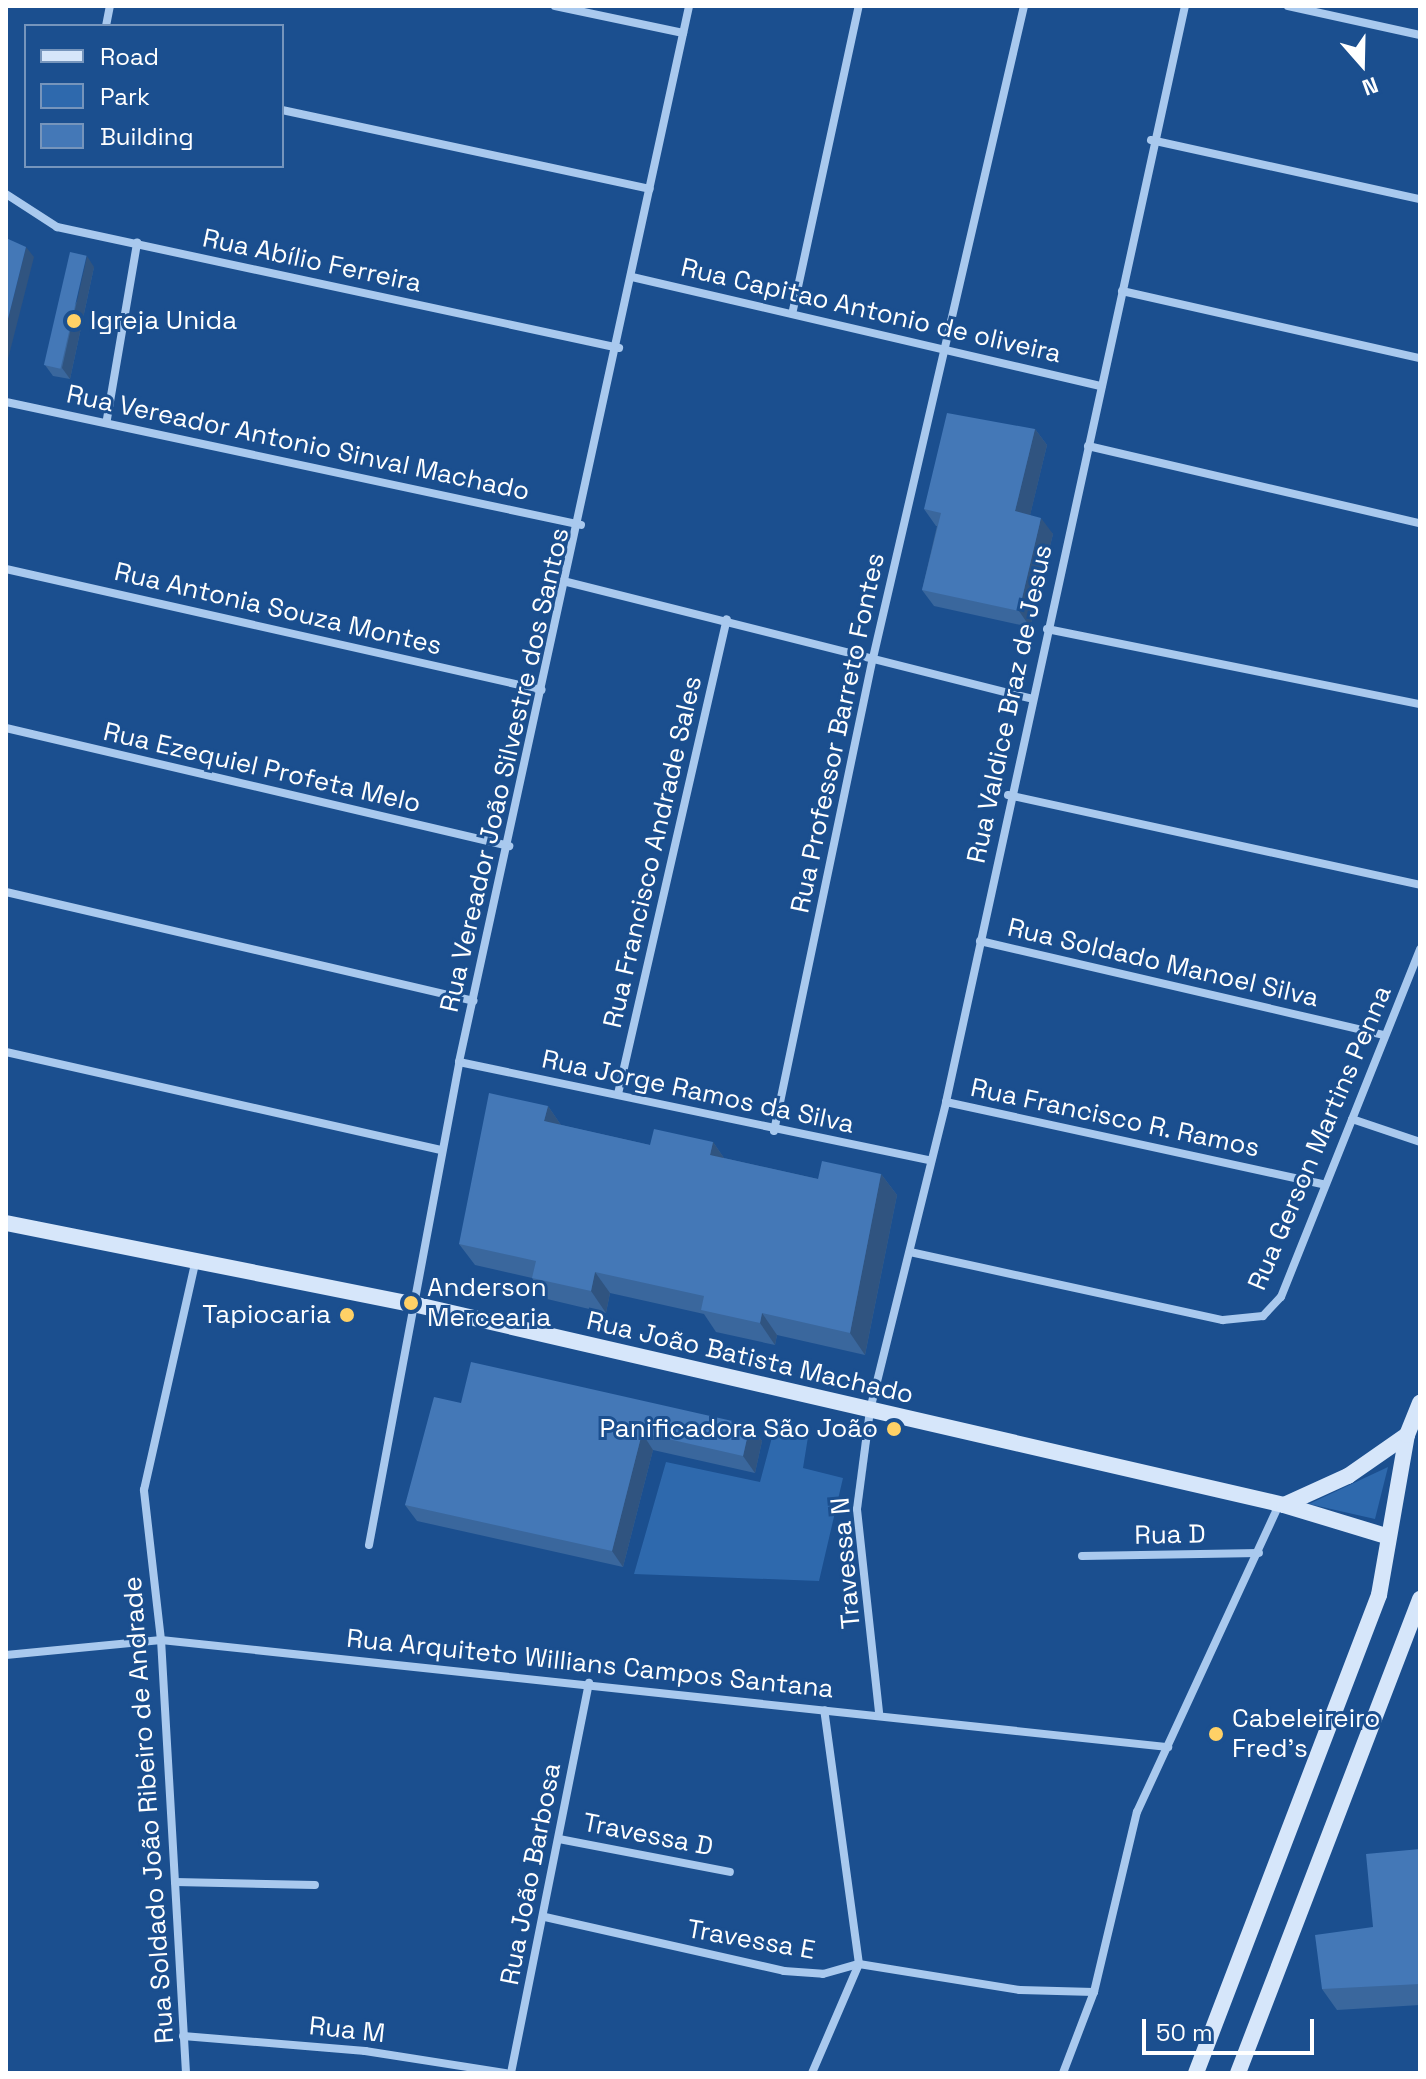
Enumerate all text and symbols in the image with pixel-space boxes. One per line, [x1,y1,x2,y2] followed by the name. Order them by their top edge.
[24,24,284,168] legend
[1322,24,1402,104] north arrow
[100,41,159,72] text: Road
[1358,71,1382,102] text: N
[100,81,150,112] text: Park
[100,121,194,152] text: Building
[199,223,425,299] street label: Rua Abílio Ferreira
[678,252,1064,370] street label: Rua Capitao Antonio de oliveira
[90,305,237,337] place label: Igreja Unida
[65,312,83,330] marker: Igreja Unida
[63,379,533,507] street label: Rua Vereador Antonio Sinval Machado
[434,525,576,1015] street label: Rua Vereador João Silvestre dos Santos
[961,542,1059,866] street label: Rua Valdice Braz de Jesus
[785,550,891,916] street label: Rua Professor Barreto Fontes
[111,556,445,662] street label: Rua Antonia Souza Montes
[597,673,709,1031] street label: Rua Francisco Andrade Sales
[100,716,424,820] street label: Rua Ezequiel Profeta Melo
[1004,912,1322,1014] street label: Rua Soldado Manoel Silva
[1242,981,1398,1295] street label: Rua Gerson Martins Penna
[539,1044,857,1140] street label: Rua Jorge Ramos da Silva
[967,1072,1263,1164] street label: Rua Francisco R. Ramos
[427,1272,551,1334] place label: Anderson Mercearia
[402,1294,420,1312] marker: Anderson Mercearia
[202,1299,331,1331] place label: Tapiocaria
[583,1305,917,1411] street label: Rua João Batista Machado
[338,1306,356,1324] marker: Tapiocaria
[599,1413,878,1445] place label: Panificadora São João
[885,1420,903,1438] marker: Panificadora São João
[825,1496,867,1630] street label: Travessa N
[1134,1519,1206,1551] street label: Rua D
[117,1575,181,2045] street label: Rua Soldado João Ribeiro de Andrade
[345,1623,835,1705] street label: Rua Arquiteto Willians Campos Santana
[1232,1703,1380,1764] place label: Cabeleireiro Fred's
[1207,1725,1225,1743] marker: Cabeleireiro Fred's
[494,1760,568,1988] street label: Rua João Barbosa
[580,1807,716,1863] street label: Travessa D
[685,1913,817,1967] street label: Travessa E
[1146,2003,1318,2053] scale bar
[307,2010,387,2050] street label: Rua M
[1156,2017,1213,2048] text: 50 m

